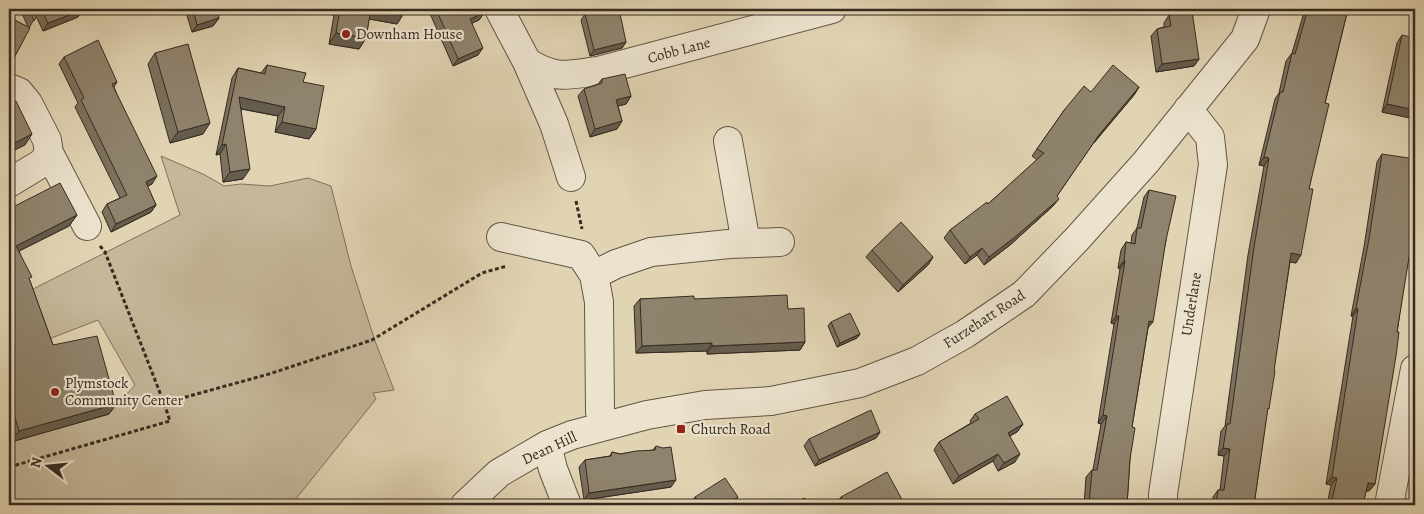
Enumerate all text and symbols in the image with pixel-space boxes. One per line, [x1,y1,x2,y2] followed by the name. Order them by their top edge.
[356,24,463,44] place label: Downham House
[340,28,352,40] marker: Downham House
[645,32,713,68] street label: Cobb Lane
[1176,270,1206,337] street label: Underlane
[939,284,1030,353] street label: Furzehatt Road
[65,373,183,410] place label: Plymstock Community Center
[49,386,61,398] marker: Plymstock Community Center
[691,419,772,439] place label: Church Road
[675,423,687,435] marker: Church Road
[518,427,580,469] street label: Dean Hill
[22,442,72,492] north arrow
[25,455,47,470] text: N

